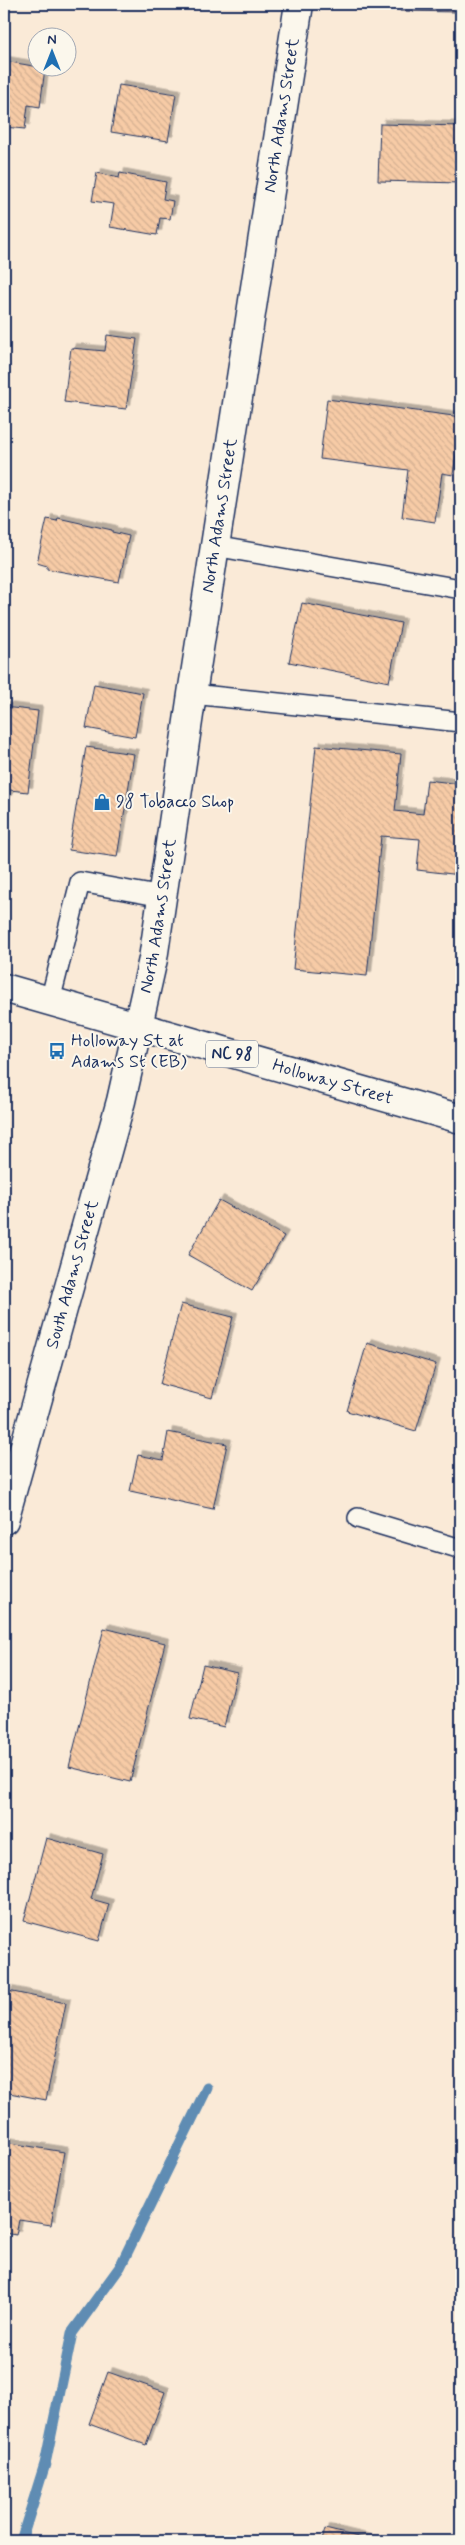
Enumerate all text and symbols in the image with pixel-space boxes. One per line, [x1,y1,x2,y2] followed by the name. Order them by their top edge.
[28,28,78,78] north arrow
[47,31,57,49] text: N
[258,36,306,194] street label: North Adams Street
[196,436,244,595] street label: North Adams Street
[116,790,234,814] place label: 98 Tobacco Shop
[92,792,112,812] shop icon: 98 Tobacco Shop
[134,837,183,995] street label: North Adams Street
[71,1029,187,1074] place label: Holloway St at Adams St (EB)
[206,1040,258,1068] road number: NC 98
[47,1041,67,1061] bus stop icon: Holloway St at Adams St (EB)
[270,1054,396,1111] street label: Holloway Street
[40,1197,105,1352] street label: South Adams Street

